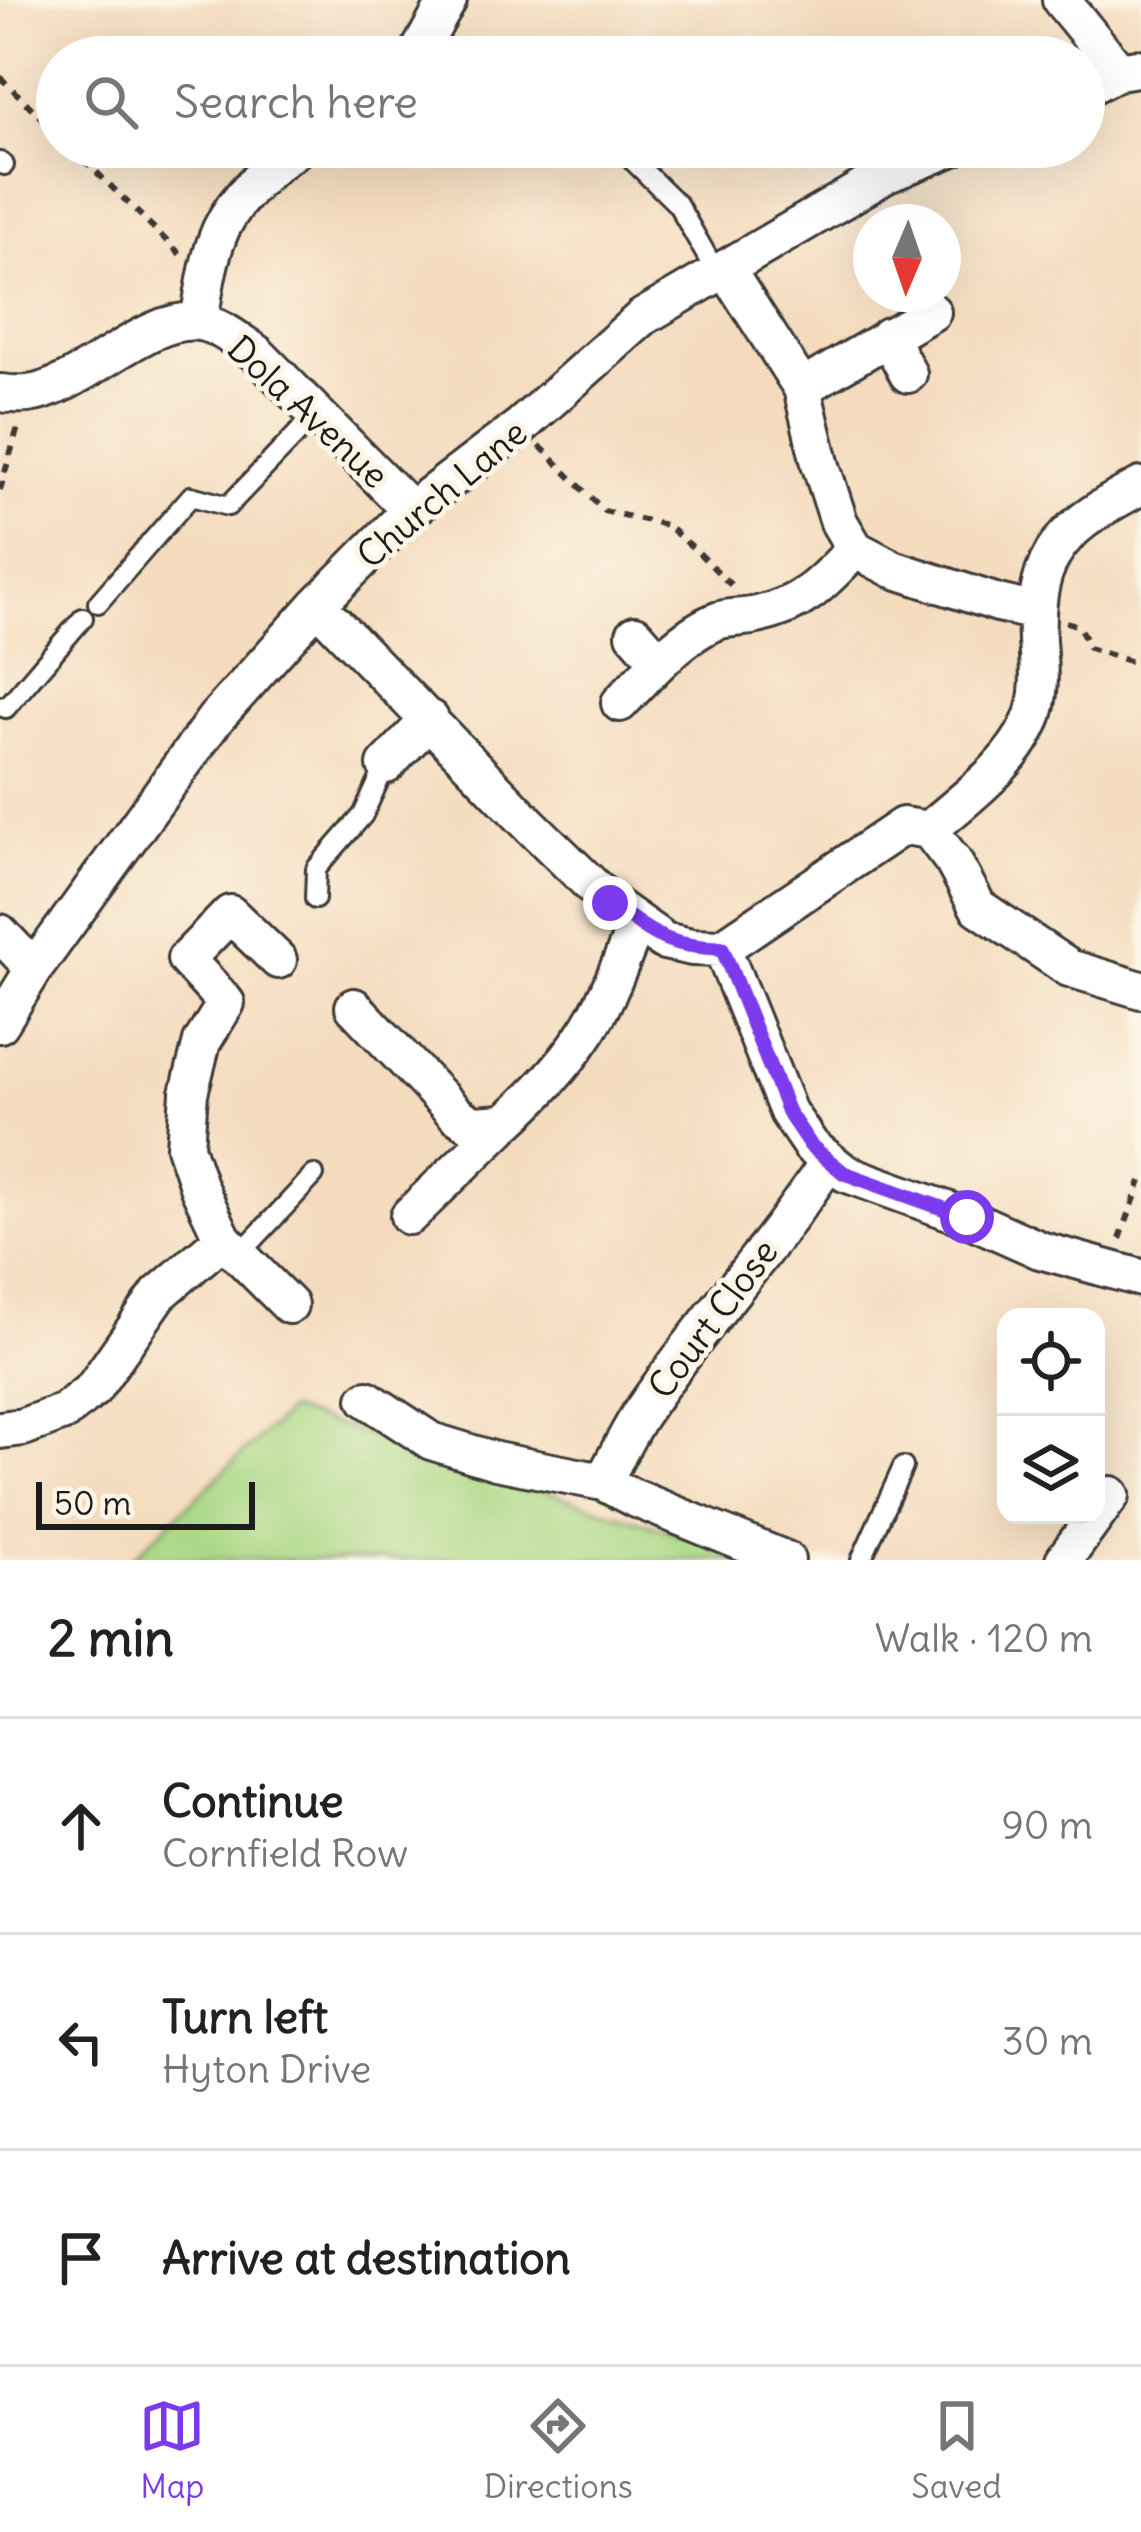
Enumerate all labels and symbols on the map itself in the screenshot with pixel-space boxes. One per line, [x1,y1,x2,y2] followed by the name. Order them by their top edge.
[853,204,961,312] north arrow
[218,326,398,498] street label: Dola Avenue
[348,410,536,578] street label: Church Lane
[583,876,637,930] route end
[940,1190,994,1244] route start
[639,1230,787,1408] street label: Court Close
[36,1476,255,1529] scale bar

